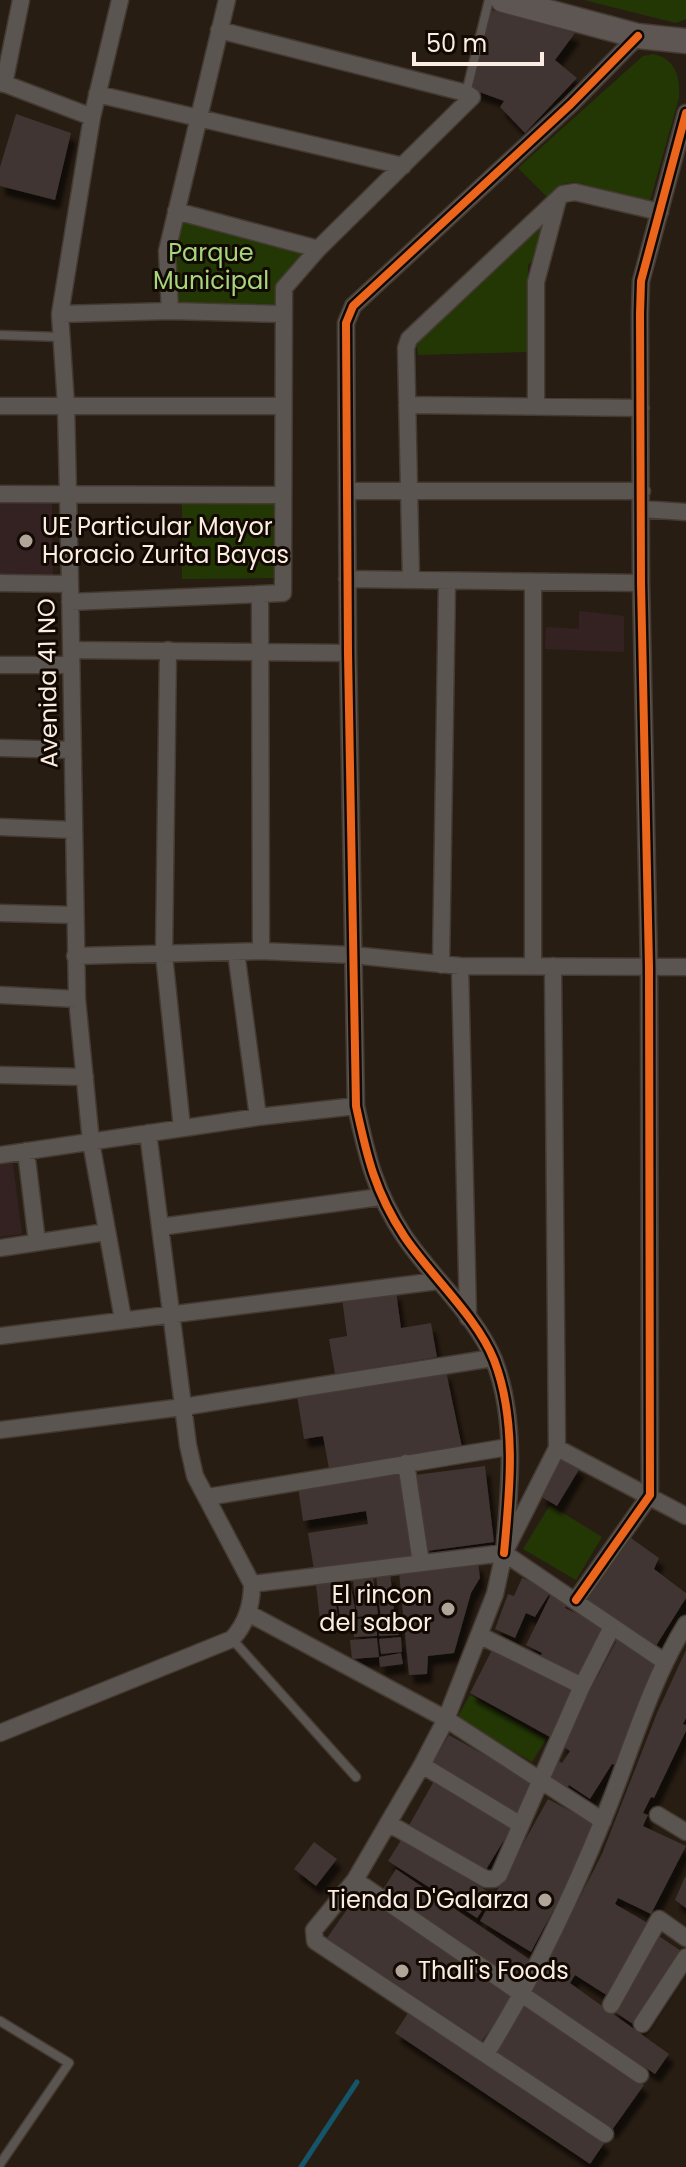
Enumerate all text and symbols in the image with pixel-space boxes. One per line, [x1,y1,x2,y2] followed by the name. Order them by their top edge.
[414,16,542,66] scale bar
[426,27,487,60] text: 50 m
[153,236,269,297] park label: Parque Municipal
[42,510,289,571] place label: UE Particular Mayor Horacio Zurita Bayas
[17,532,35,550] marker: UE Particular Mayor Horacio Zurita Bayas
[30,598,65,768] street label: Avenida 41 NO
[319,1578,432,1639] place label: El rincon del sabor
[439,1600,457,1618] marker: El rincon del sabor
[327,1883,529,1916] place label: Tienda D'Galarza
[536,1891,554,1909] marker: Tienda D'Galarza
[418,1954,569,1987] place label: Thali's Foods
[393,1962,411,1980] marker: Thali's Foods

